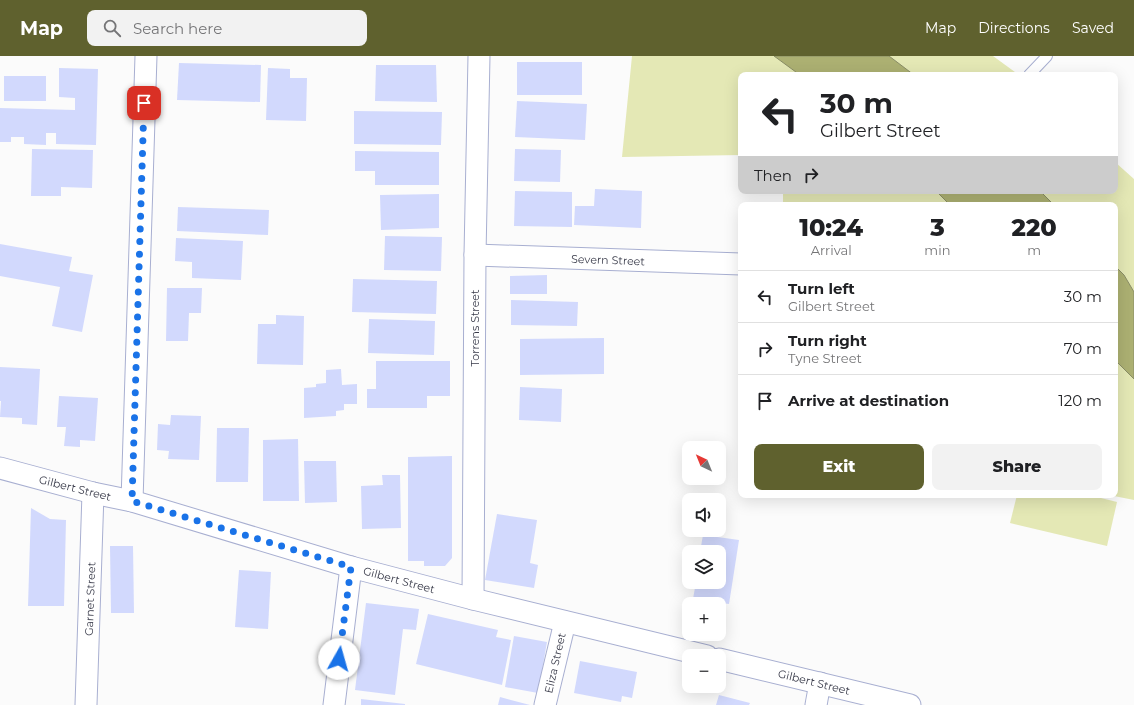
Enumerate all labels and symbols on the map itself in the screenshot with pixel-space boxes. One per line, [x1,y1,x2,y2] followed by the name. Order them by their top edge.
[127,86,161,120] pin
[571,252,646,268] street label: Severn Street
[468,289,482,366] street label: Torrens Street
[682,441,726,485] north arrow
[38,472,113,504] street label: Gilbert Street
[82,561,98,636] street label: Garnet Street
[362,564,437,596] street label: Gilbert Street
[541,631,569,695] street label: Eliza Street
[318,638,360,680] position arrow
[777,666,852,698] street label: Gilbert Street

